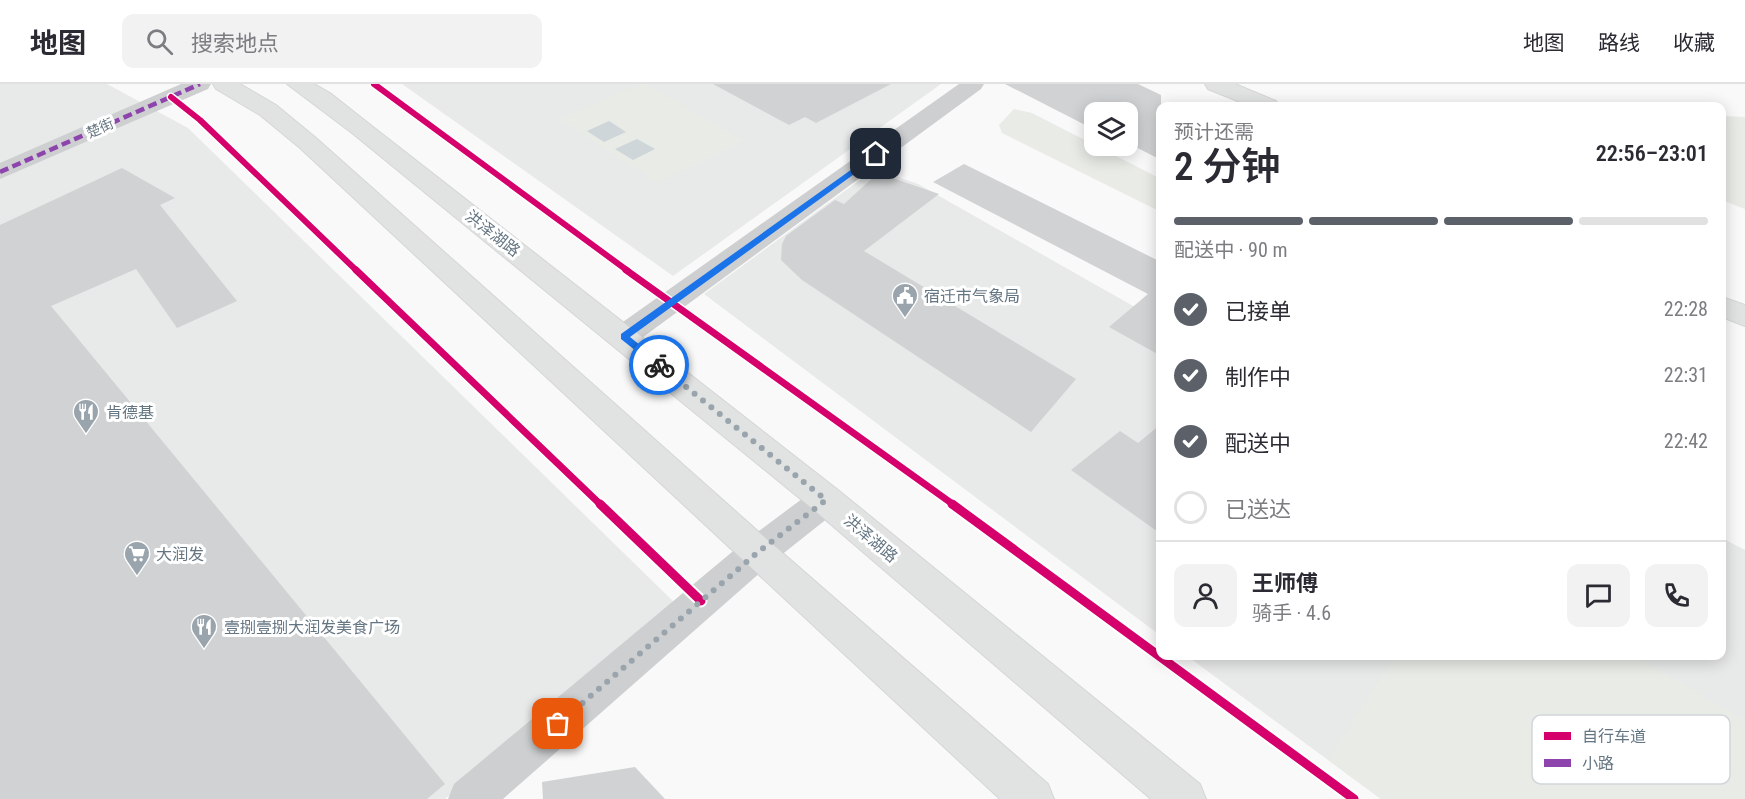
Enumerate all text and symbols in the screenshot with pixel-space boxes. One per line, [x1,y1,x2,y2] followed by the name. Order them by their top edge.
[122,14,542,68] search box
[143,25,176,58] icon: search
[30,27,86,60] text: 地图
[191,31,279,56] text: 搜索地点
[1523,31,1565,55] text: 地图
[1598,31,1640,55] text: 路线
[1673,31,1715,55] text: 收藏
[1084,102,1138,156] map controls
[1084,102,1138,156] button: layers
[84,115,116,141] street label: 楚街
[1174,120,1254,144] text: 预计还需
[850,128,901,179] pin
[859,137,892,170] icon: home
[1596,141,1708,166] text: 22:56–23:01
[1174,144,1281,190] text: 2 分钟
[462,206,524,261] street label: 洪泽湖路
[1174,238,1287,262] text: 配送中 · 90 m
[890,281,920,319] public building icon: 宿迁市气象局
[924,287,1020,306] place label: 宿迁市气象局
[1174,293,1207,326] icon: check
[1664,297,1708,321] text: 22:28
[1225,299,1291,324] text: 已接单
[629,335,689,395] courier
[643,349,676,382] icon: bike
[1174,359,1207,392] icon: check
[1664,363,1708,387] text: 22:31
[1225,365,1291,390] text: 制作中
[71,397,101,435] restaurant icon: 肯德基
[106,403,154,422] place label: 肯德基
[1174,425,1207,458] icon: check
[1664,429,1708,453] text: 22:42
[1225,431,1291,456] text: 配送中
[1225,497,1291,522] text: 已送达
[840,511,901,566] street label: 洪泽湖路
[122,539,152,577] supermarket icon: 大润发
[156,545,204,564] place label: 大润发
[1174,564,1237,627] button: person
[1567,564,1630,627] button: chat
[1645,564,1708,627] button: phone
[1252,571,1318,596] text: 王师傅
[1252,601,1331,625] text: 骑手 · 4.6
[189,612,219,650] restaurant icon: 壹捌壹捌大润发美食广场
[224,618,400,637] place label: 壹捌壹捌大润发美食广场
[532,698,583,749] pin
[541,707,574,740] icon: bag
[1532,715,1730,784] legend
[1582,727,1646,746] text: 自行车道
[1582,754,1614,773] text: 小路

